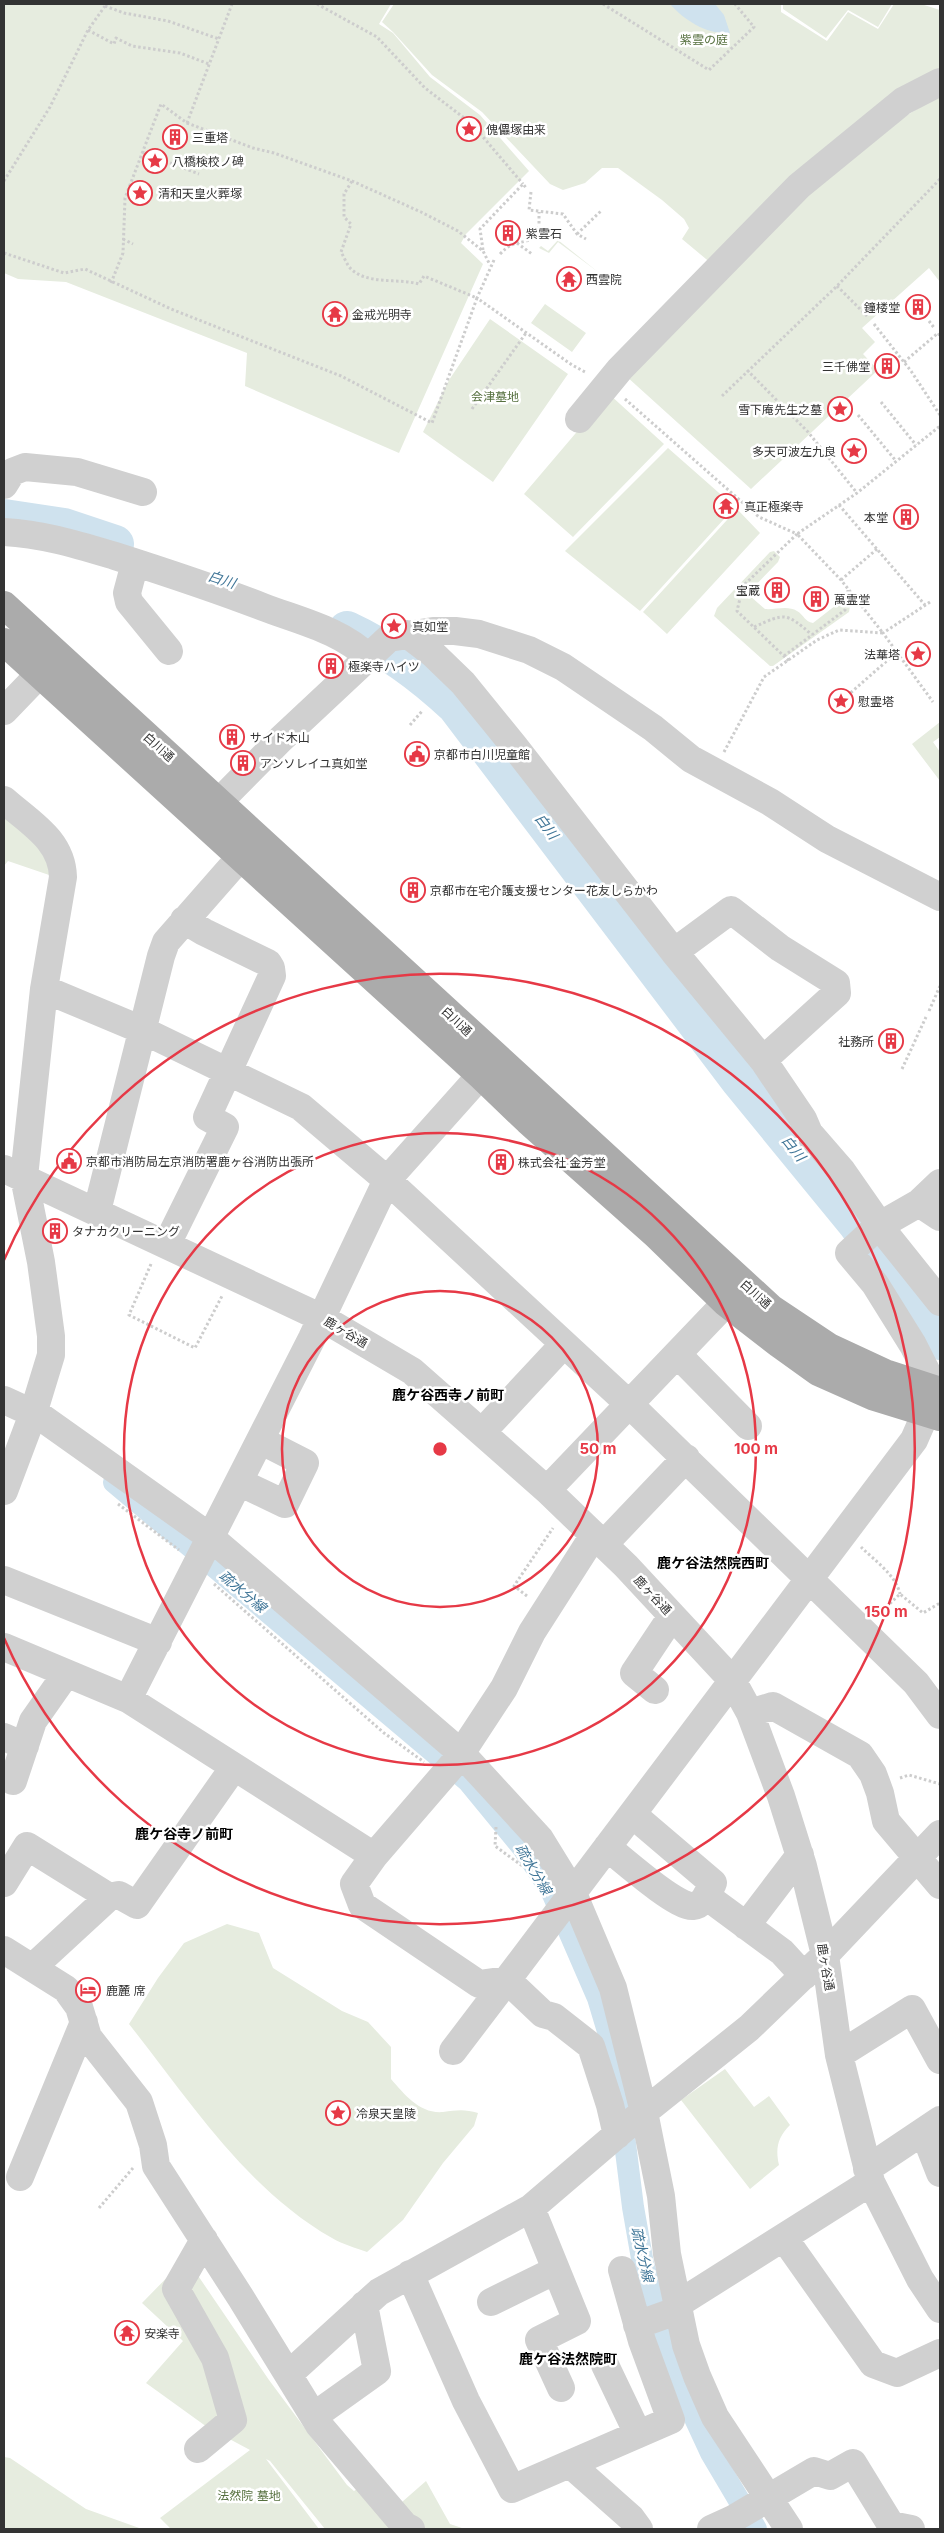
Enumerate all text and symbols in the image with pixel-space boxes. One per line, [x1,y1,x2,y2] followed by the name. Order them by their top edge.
[680,32,728,47] park label: 紫雲の庭
[456,116,482,142] place icon: 傀儡塚由来
[486,122,546,137] place label: 傀儡塚由来
[162,124,188,150] building icon: 三重塔
[192,130,228,145] place label: 三重塔
[142,148,168,174] place icon: 八橋検校ノ碑
[172,154,244,169] place label: 八橋検校ノ碑
[127,180,153,206] place icon: 清和天皇火葬塚
[158,186,242,201] place label: 清和天皇火葬塚
[495,220,521,246] building icon: 紫雲石
[526,226,562,241] place label: 紫雲石
[556,266,582,292] temple icon: 西雲院
[586,272,622,287] place label: 西雲院
[905,294,931,320] building icon: 鐘楼堂
[864,300,900,315] place label: 鐘楼堂
[322,301,348,327] temple icon: 金戒光明寺
[352,307,412,322] place label: 金戒光明寺
[874,353,900,379] building icon: 三千佛堂
[822,359,870,374] place label: 三千佛堂
[471,389,519,404] park label: 会津墓地
[827,396,853,422] place icon: 雪下庵先生之墓
[738,402,822,417] place label: 雪下庵先生之墓
[841,438,867,464] place icon: 多天可波左九良
[752,444,836,459] place label: 多天可波左九良
[713,493,739,519] temple icon: 真正極楽寺
[744,499,804,514] place label: 真正極楽寺
[893,504,919,530] building icon: 本堂
[864,510,888,525] place label: 本堂
[206,567,240,592] water label: 白川
[764,577,790,603] building icon: 宝蔵
[736,583,760,598] place label: 宝蔵
[803,586,829,612] building icon: 萬霊堂
[834,592,870,607] place label: 萬霊堂
[381,613,407,639] place icon: 真如堂
[412,619,448,634] place label: 真如堂
[905,641,931,667] place icon: 法華塔
[864,647,900,662] place label: 法華塔
[318,653,344,679] building icon: 極楽寺ハイツ
[348,659,420,674] place label: 極楽寺ハイツ
[828,688,854,714] place icon: 慰霊塔
[858,694,894,709] place label: 慰霊塔
[219,724,245,750] building icon: サイド木山
[141,729,177,765] street label: 白川通
[250,730,310,745] place label: サイド木山
[404,741,430,767] public building icon: 京都市白川児童館
[434,747,530,762] place label: 京都市白川児童館
[230,750,256,776] building icon: アンソレイユ真如堂
[260,756,367,771] place label: アンソレイユ真如堂
[532,810,563,844] water label: 白川
[400,877,426,903] building icon: 京都市在宅介護支援センター花友しらかわ
[430,883,658,898] place label: 京都市在宅介護支援センター花友しらかわ
[439,1003,475,1039] street label: 白川通
[878,1028,904,1054] building icon: 社務所
[838,1034,874,1049] place label: 社務所
[779,1132,811,1166] water label: 白川
[56,1148,82,1174] public building icon: 京都市消防局左京消防署鹿ヶ谷消防出張所
[488,1149,514,1175] building icon: 株式会社 金芳堂
[86,1154,314,1169] place label: 京都市消防局左京消防署鹿ヶ谷消防出張所
[518,1155,605,1170] place label: 株式会社 金芳堂
[42,1218,68,1244] building icon: タナカクリーニング
[72,1224,180,1239] place label: タナカクリーニング
[738,1276,774,1312] street label: 白川通
[322,1313,370,1351] street label: 鹿ヶ谷通
[392,1386,504,1403] district label: 鹿ケ谷西寺ノ前町
[580,1439,616,1458] text: 50 m
[734,1439,778,1458] text: 100 m
[431,1440,449,1458] centre of rings
[657,1554,769,1571] district label: 鹿ケ谷法然院西町
[216,1566,271,1617] water label: 疏水分線
[631,1572,675,1618] street label: 鹿ヶ谷通
[864,1602,908,1621] text: 150 m
[135,1825,233,1842] district label: 鹿ケ谷寺ノ前町
[512,1841,557,1899] water label: 疏水分線
[814,1942,838,1992] street label: 鹿ヶ谷通
[75,1977,101,2003] hotel icon: 鹿麓 席
[106,1983,145,1998] place label: 鹿麓 席
[325,2100,351,2126] place icon: 冷泉天皇陵
[356,2106,416,2121] place label: 冷泉天皇陵
[628,2225,658,2285] water label: 疏水分線
[114,2320,140,2346] temple icon: 安楽寺
[144,2326,180,2341] place label: 安楽寺
[519,2350,617,2367] district label: 鹿ケ谷法然院町
[217,2488,281,2503] park label: 法然院 墓地

